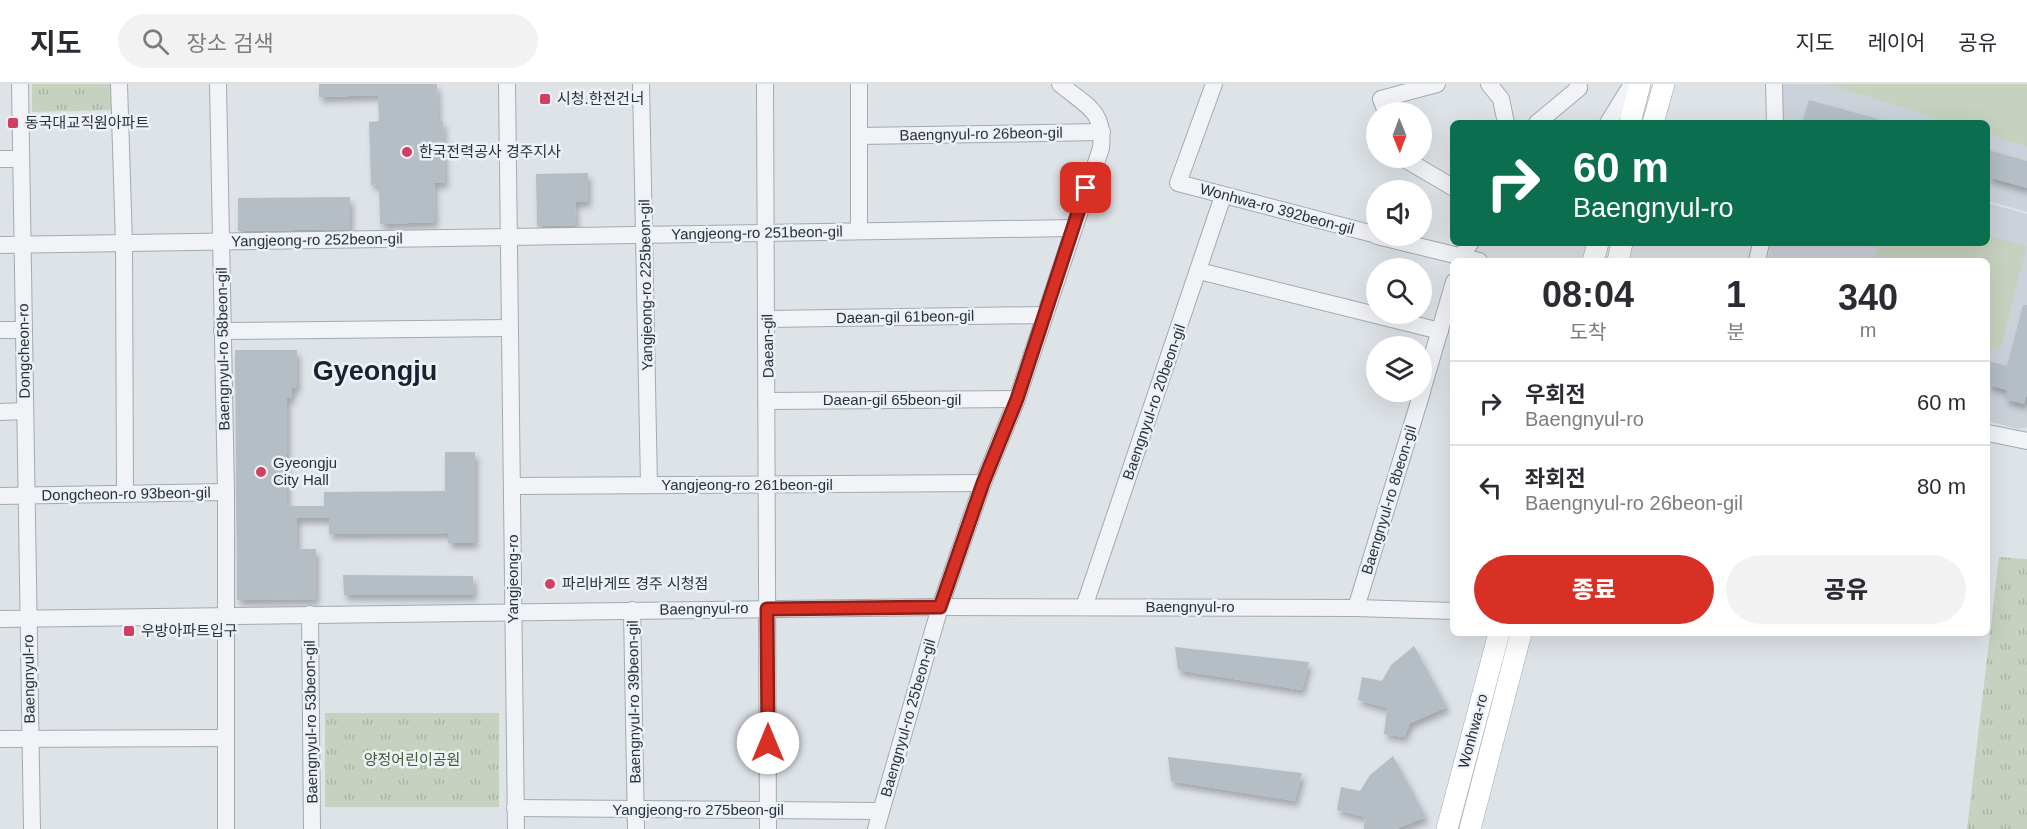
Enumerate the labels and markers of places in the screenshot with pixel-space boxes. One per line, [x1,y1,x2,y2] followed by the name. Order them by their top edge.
[557,90,644,107] place label: 시청.한전건너
[538,92,552,106] marker: 시청.한전건너
[25,114,149,131] place label: 동국대교직원아파트
[6,116,20,130] marker: 동국대교직원아파트
[419,143,561,160] place label: 한국전력공사 경주지사
[400,145,414,159] marker: 한국전력공사 경주지사
[1060,162,1111,213] pin
[273,454,337,488] place label: Gyeongju City Hall
[254,465,268,479] marker: Gyeongju City Hall
[562,575,708,592] place label: 파리바게뜨 경주 시청점
[543,577,557,591] marker: 파리바게뜨 경주 시청점
[141,622,238,639] place label: 우방아파트입구
[122,624,136,638] marker: 우방아파트입구

